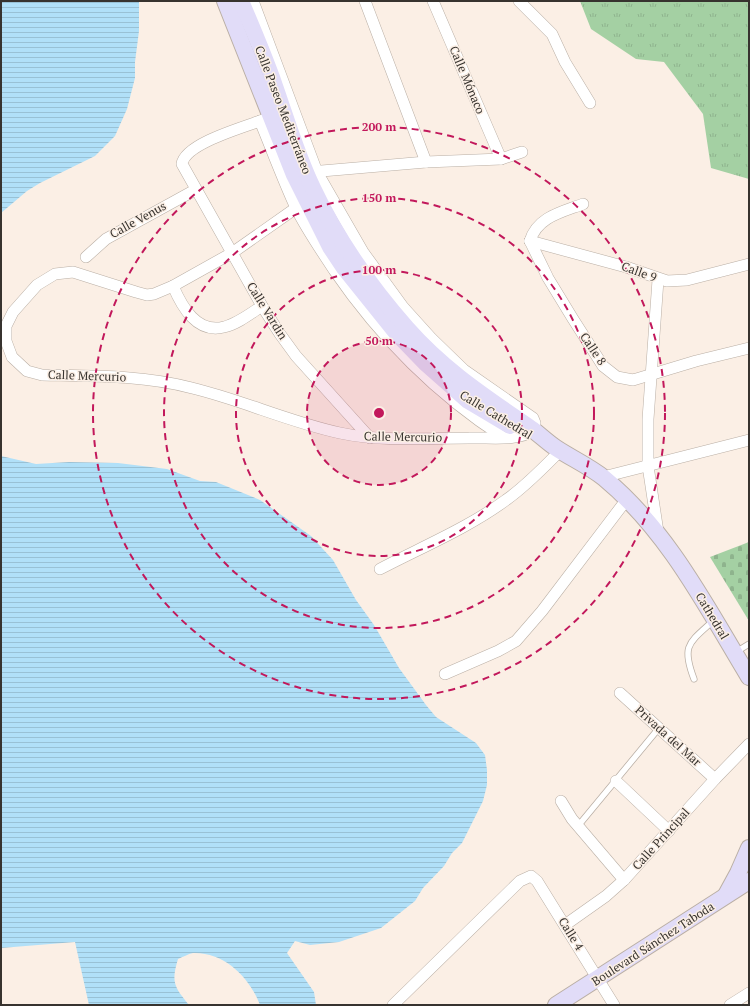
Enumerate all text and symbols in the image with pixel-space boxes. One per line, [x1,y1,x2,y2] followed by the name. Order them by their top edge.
[252,44,315,176] street label: Calle Paseo Mediterráneo
[446,44,489,116] street label: Calle Mónaco
[362,119,396,134] text: 200 m
[362,190,396,205] text: 150 m
[107,198,169,241] street label: Calle Venus
[620,258,659,285] street label: Calle 9
[362,262,396,277] text: 100 m
[244,279,291,342] street label: Calle Vardin
[577,329,610,368] street label: Calle 8
[365,333,393,348] text: 50 m
[48,367,127,384] street label: Calle Mercurio
[457,387,536,442] street label: Calle Cathedral
[372,406,386,420] centre of rings
[364,428,443,445] street label: Calle Mercurio
[693,589,733,642] street label: Cathedral
[632,702,705,769] street label: Privada del Mar
[629,804,693,873] street label: Calle Principal
[589,898,717,989] street label: Boulevard Sánchez Taboda
[555,914,588,954] street label: Calle 4

